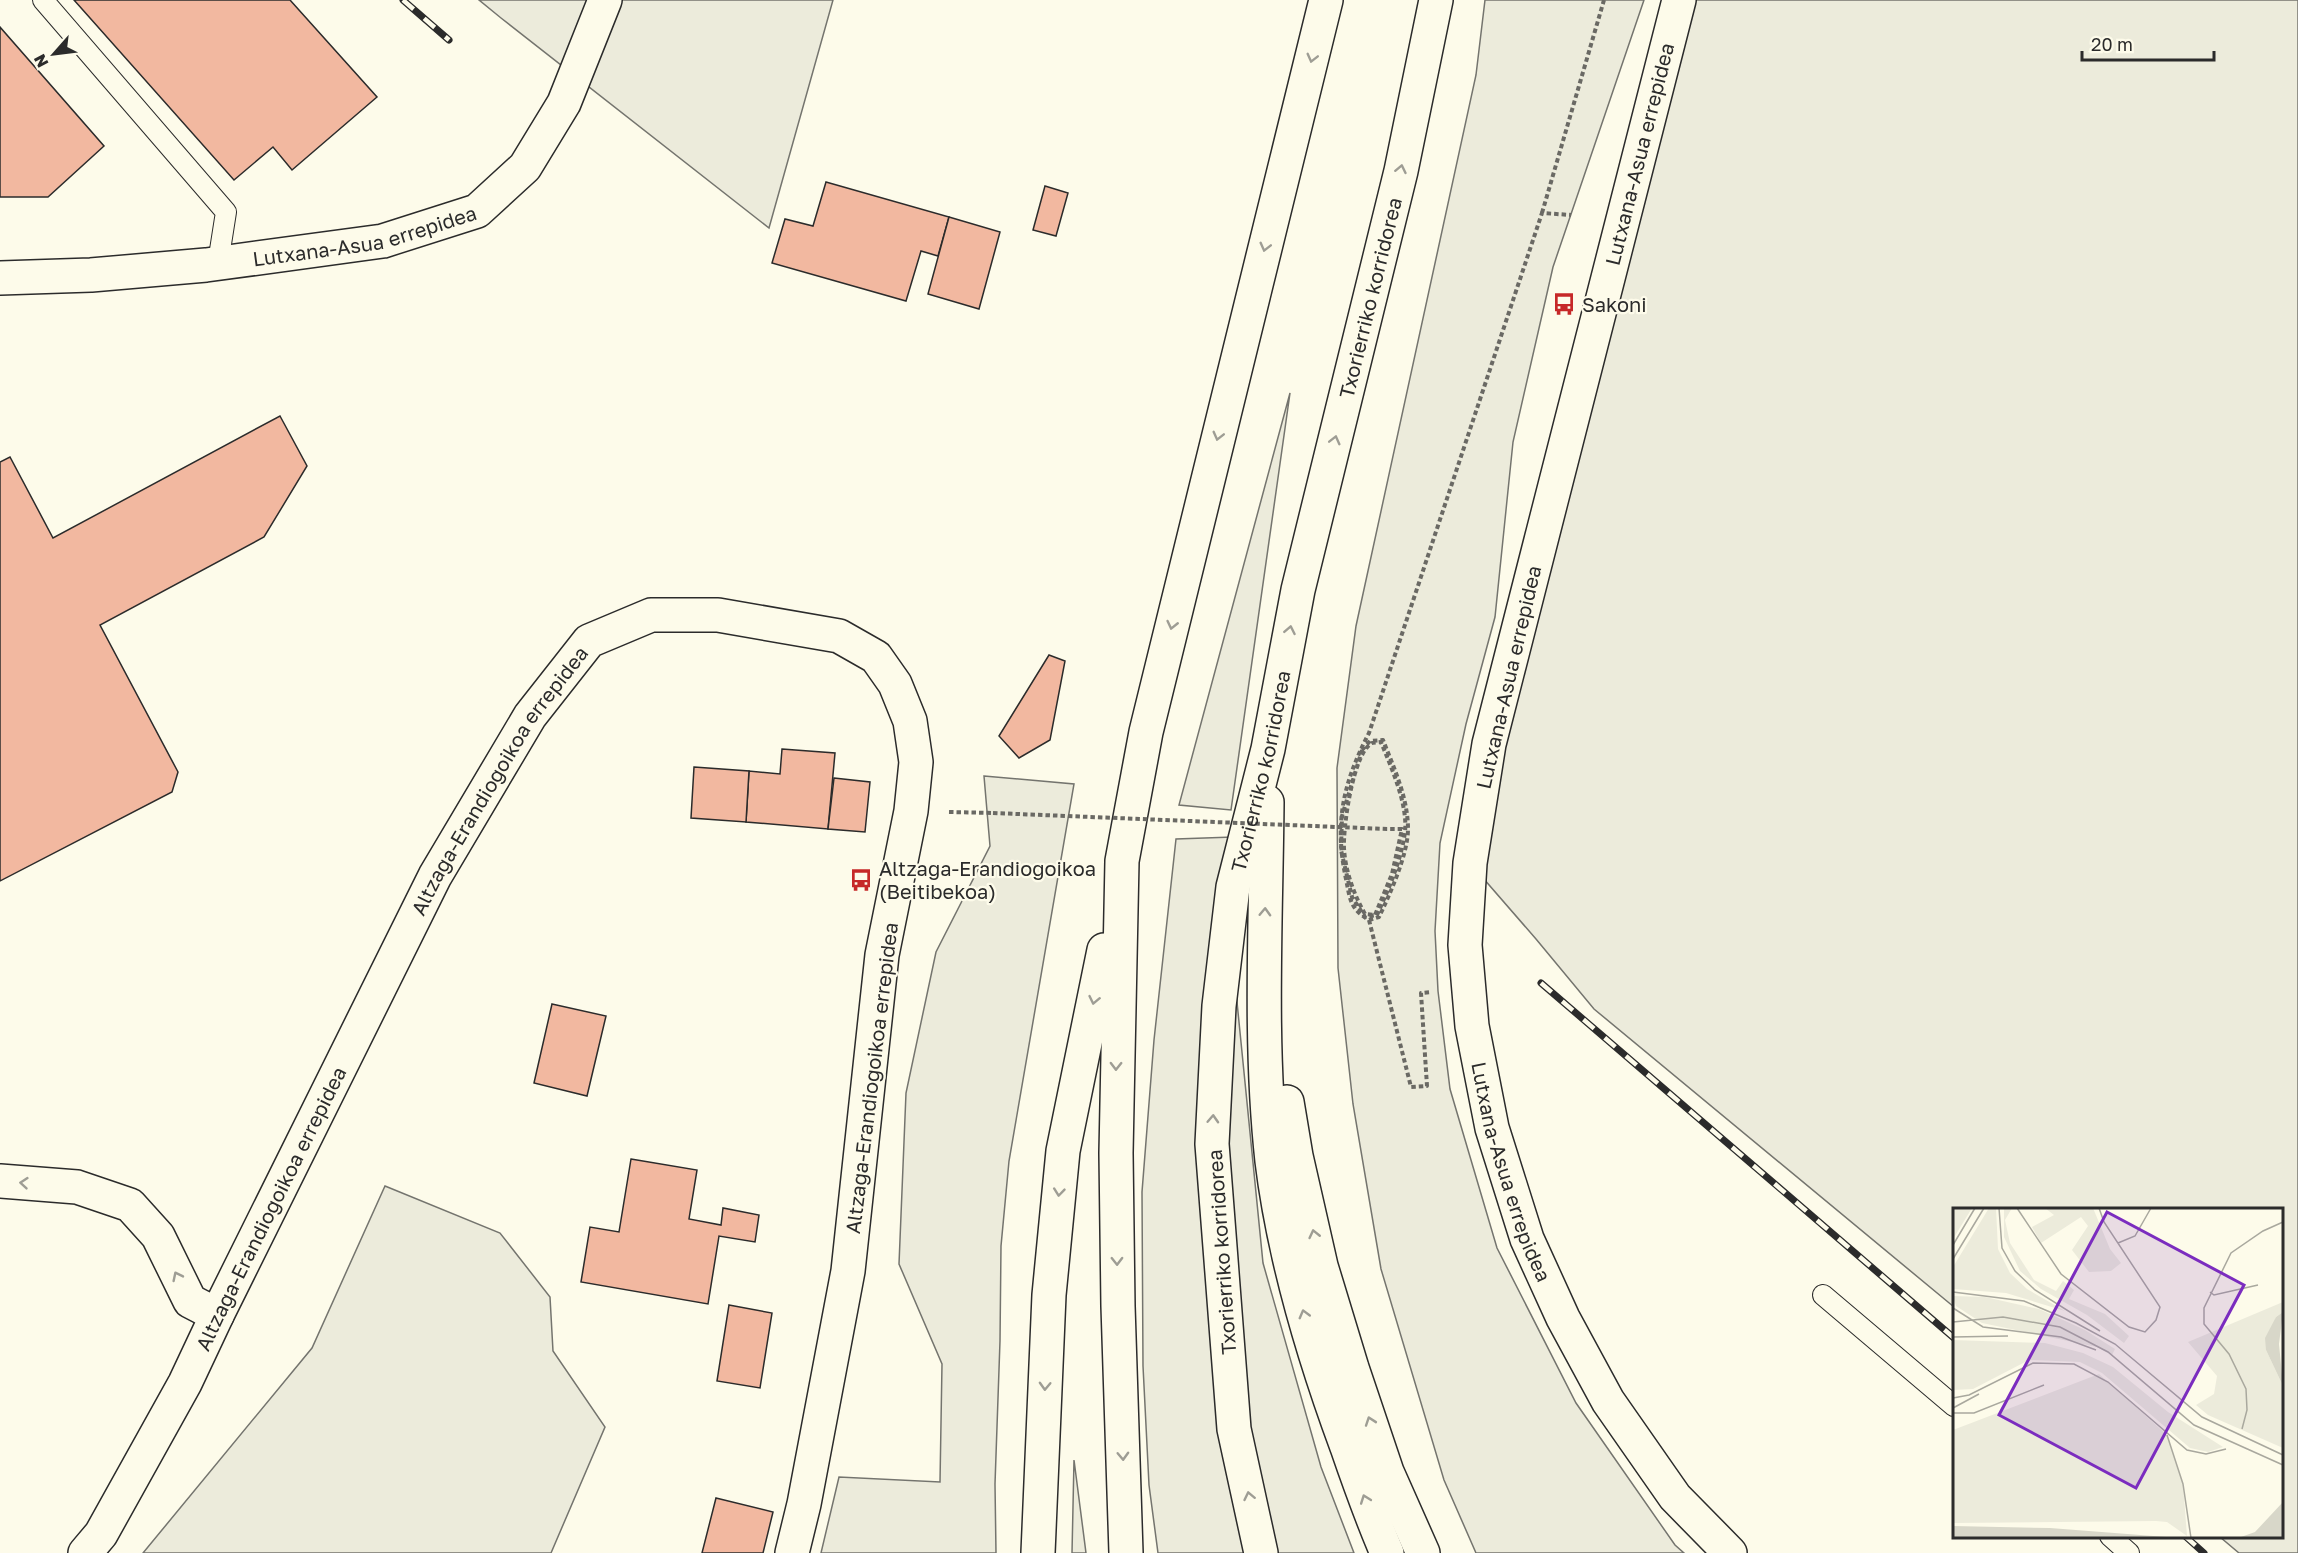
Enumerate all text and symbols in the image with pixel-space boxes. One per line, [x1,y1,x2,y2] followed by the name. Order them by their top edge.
[24,24,84,84] north arrow
[2082,24,2214,62] scale bar
[2091,33,2133,55] text: 20 m
[1600,40,1678,268] street label: Lutxana-Asua errepidea
[29,51,52,71] text: N
[1307,52,1320,62] one-way arrow
[1394,164,1407,174] one-way arrow
[1334,195,1406,400] street label: Txorierriko korridorea
[251,200,479,271] street label: Lutxana-Asua errepidea
[1260,242,1273,252] one-way arrow
[1551,291,1577,317] bus stop icon: Sakoni
[1582,292,1647,316] place label: Sakoni
[1213,431,1226,441] one-way arrow
[1327,435,1340,445] one-way arrow
[1471,563,1545,791] street label: Lutxana-Asua errepidea
[1166,620,1179,630] one-way arrow
[1283,625,1296,635] one-way arrow
[406,641,593,919] street label: Altzaga-Erandiogoikoa errepidea
[1225,668,1295,874] street label: Txorierriko korridorea
[879,856,1096,903] place label: Altzaga-Erandiogoikoa (Beitibekoa)
[848,867,874,893] bus stop icon: Altzaga-Erandiogoikoa (Beitibekoa)
[1259,908,1272,917] one-way arrow
[840,921,902,1235] street label: Altzaga-Erandiogoikoa errepidea
[1088,995,1101,1005] one-way arrow
[1467,1060,1557,1285] street label: Lutxana-Asua errepidea
[1110,1061,1123,1070] one-way arrow
[190,1062,351,1354] street label: Altzaga-Erandiogoikoa errepidea
[1207,1114,1220,1123] one-way arrow
[1202,1149,1240,1355] street label: Txorierriko korridorea
[19,1177,28,1190] one-way arrow
[1053,1187,1066,1196] one-way arrow
[1953,1208,2283,1538] inset map
[1308,1230,1321,1240] one-way arrow
[1111,1256,1123,1265] one-way arrow
[173,1271,185,1282] one-way arrow
[1299,1309,1311,1319] one-way arrow
[1039,1382,1051,1391] one-way arrow
[1364,1416,1377,1427] one-way arrow
[1117,1451,1129,1460] one-way arrow
[1243,1491,1256,1501] one-way arrow
[1360,1494,1373,1505] one-way arrow

